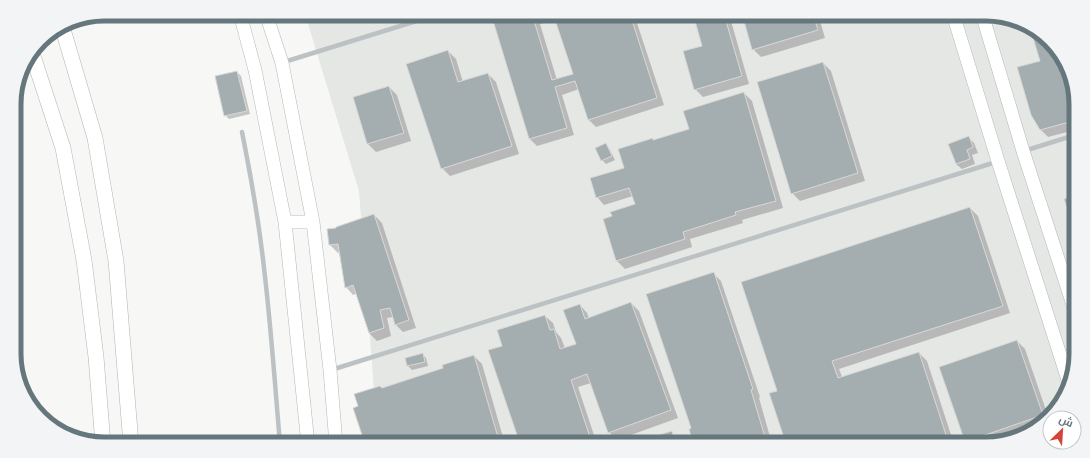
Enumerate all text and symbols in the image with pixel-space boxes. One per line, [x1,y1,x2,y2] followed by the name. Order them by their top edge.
[1042,410,1082,450] north arrow
[1057,413,1075,430] text: ش

